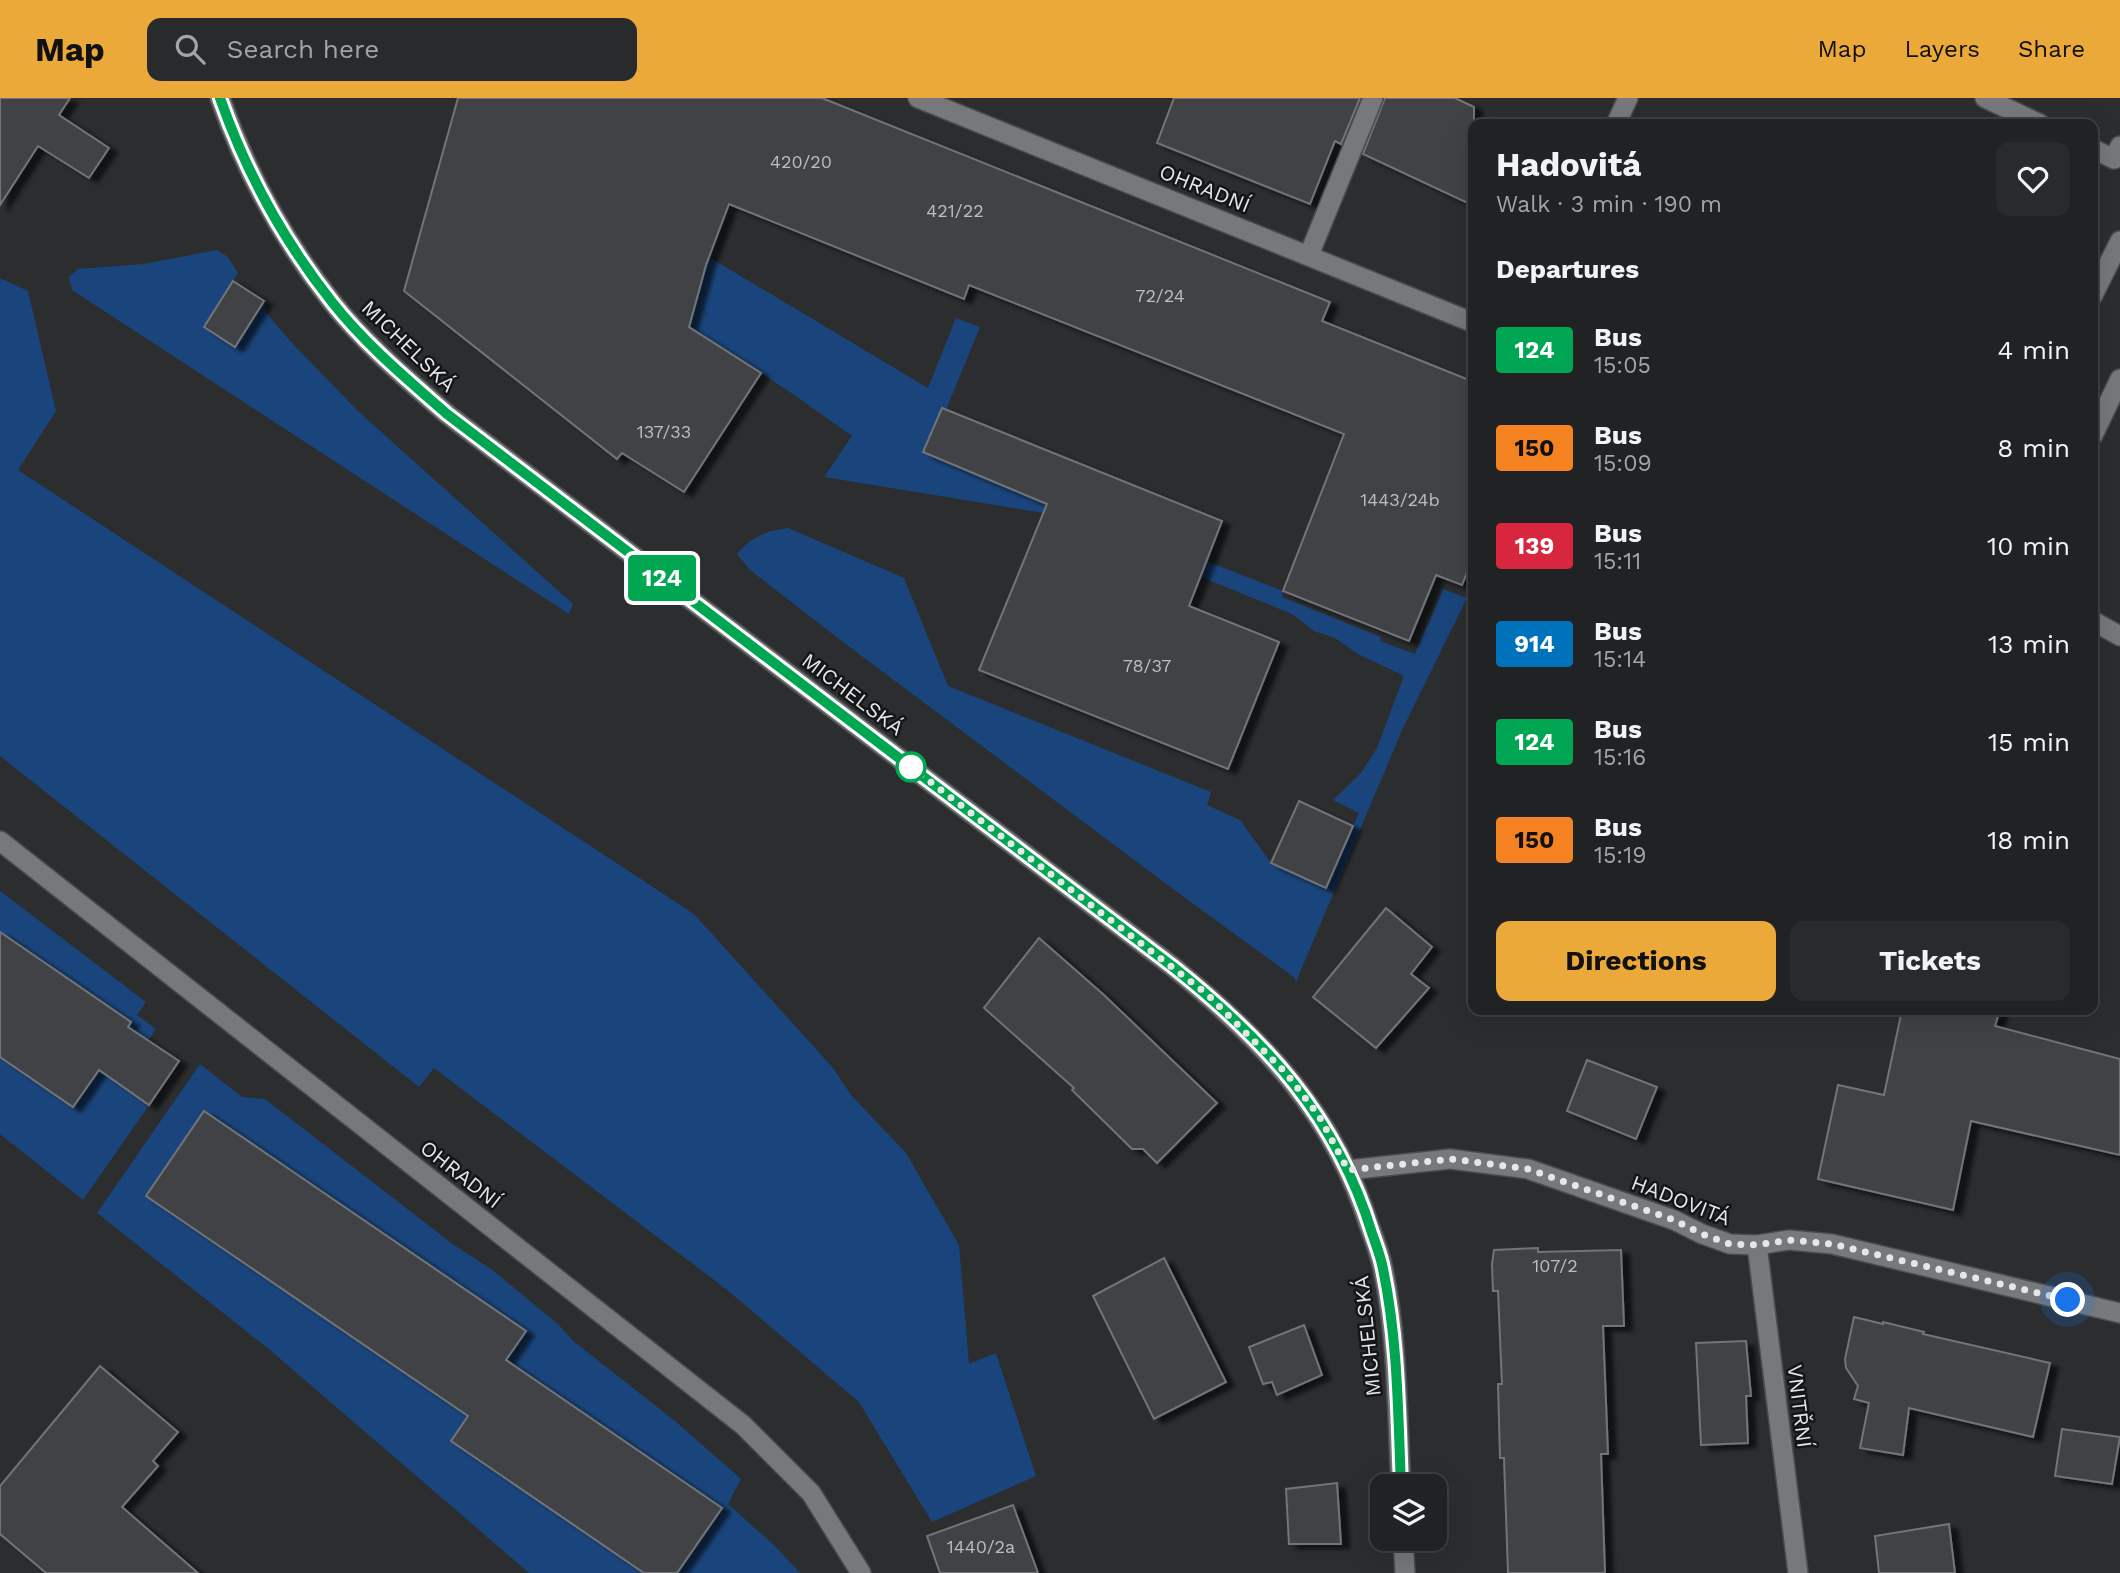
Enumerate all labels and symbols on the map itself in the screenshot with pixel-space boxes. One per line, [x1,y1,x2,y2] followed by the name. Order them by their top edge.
[770,151,832,172] house number: 420/20
[1156,158,1254,218] street label: OHRADNÍ
[926,200,984,221] house number: 421/22
[1135,285,1185,306] house number: 72/24
[357,295,461,397] street label: MICHELSKÁ
[637,421,691,442] house number: 137/33
[1360,489,1440,510] house number: 1443/24b
[622,555,702,601] line badge: 124
[797,648,909,740] street label: MICHELSKÁ
[1123,655,1171,676] house number: 78/37
[896,752,926,782] unlabelled marker
[416,1135,506,1213] street label: OHRADNÍ
[1628,1170,1734,1230] street label: HADOVITÁ
[1532,1255,1578,1276] house number: 107/2
[1348,1274,1386,1397] street label: MICHELSKÁ
[2050,1282,2085,1317] your location
[1783,1363,1817,1449] street label: VNITŘNÍ
[947,1536,1015,1557] house number: 1440/2a

